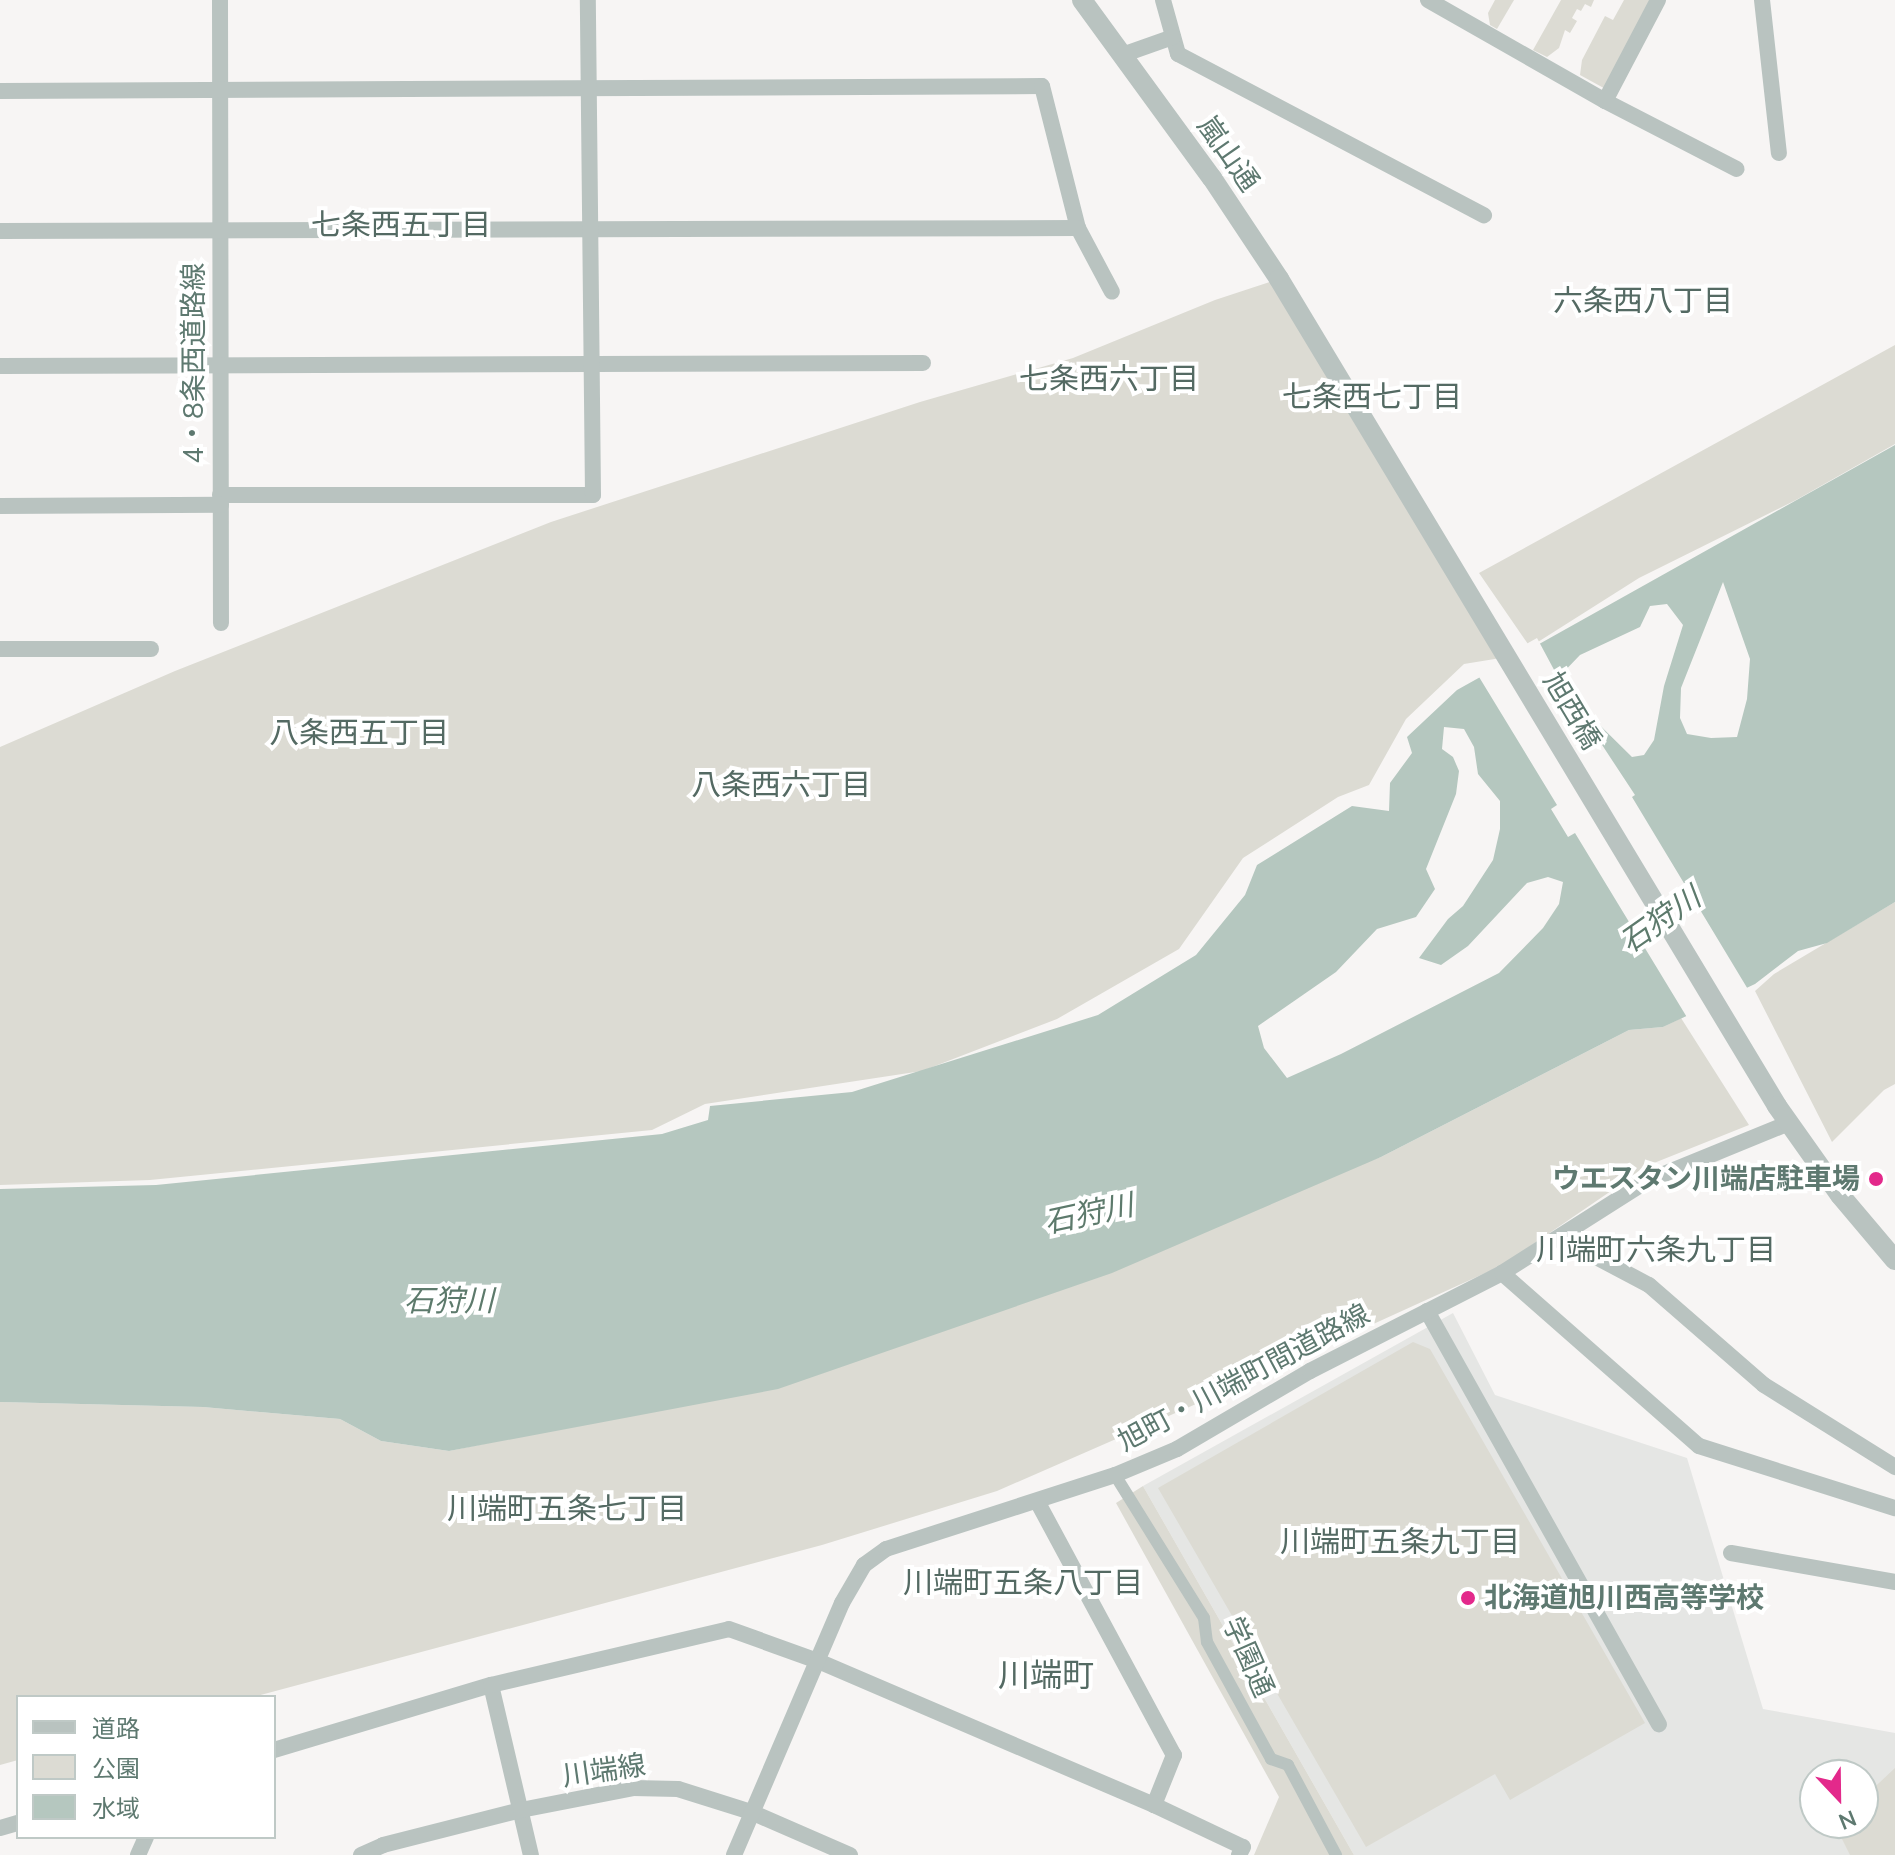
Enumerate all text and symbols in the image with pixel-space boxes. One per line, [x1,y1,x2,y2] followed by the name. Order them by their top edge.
[1190,110,1266,198] street label: 嵐山通
[311,208,491,244] district label: 七条西五丁目
[177,262,211,464] street label: 4・8条西道路線
[1553,284,1733,320] district label: 六条西八丁目
[1019,362,1199,398] district label: 七条西六丁目
[1282,380,1462,416] district label: 七条西七丁目
[1536,666,1608,756] street label: 旭西橋
[269,716,449,752] district label: 八条西五丁目
[691,768,871,804] district label: 八条西六丁目
[1614,880,1708,962] water label: 石狩川
[1552,1162,1860,1196] place label: ウエスタン川端店駐車場
[1867,1170,1885,1188] marker: ウエスタン川端店駐車場
[1041,1188,1137,1242] water label: 石狩川
[1536,1233,1776,1269] district label: 川端町六条九丁目
[404,1284,494,1320] water label: 石狩川
[1113,1297,1375,1459] street label: 旭町・川端町間道路線
[447,1492,687,1528] district label: 川端町五条七丁目
[1280,1525,1520,1561] district label: 川端町五条九丁目
[903,1566,1143,1602] district label: 川端町五条八丁目
[1484,1581,1764,1615] place label: 北海道旭川西高等学校
[1459,1589,1477,1607] marker: 北海道旭川西高等学校
[1216,1612,1280,1702] street label: 学園通
[998,1657,1094,1695] district label: 川端町
[16,1695,276,1839] legend
[92,1713,140,1745] text: 道路
[560,1749,648,1793] street label: 川端線
[92,1753,140,1785] text: 公園
[1799,1759,1879,1839] north arrow
[92,1793,140,1825] text: 水域
[1834,1802,1860,1836] text: N

